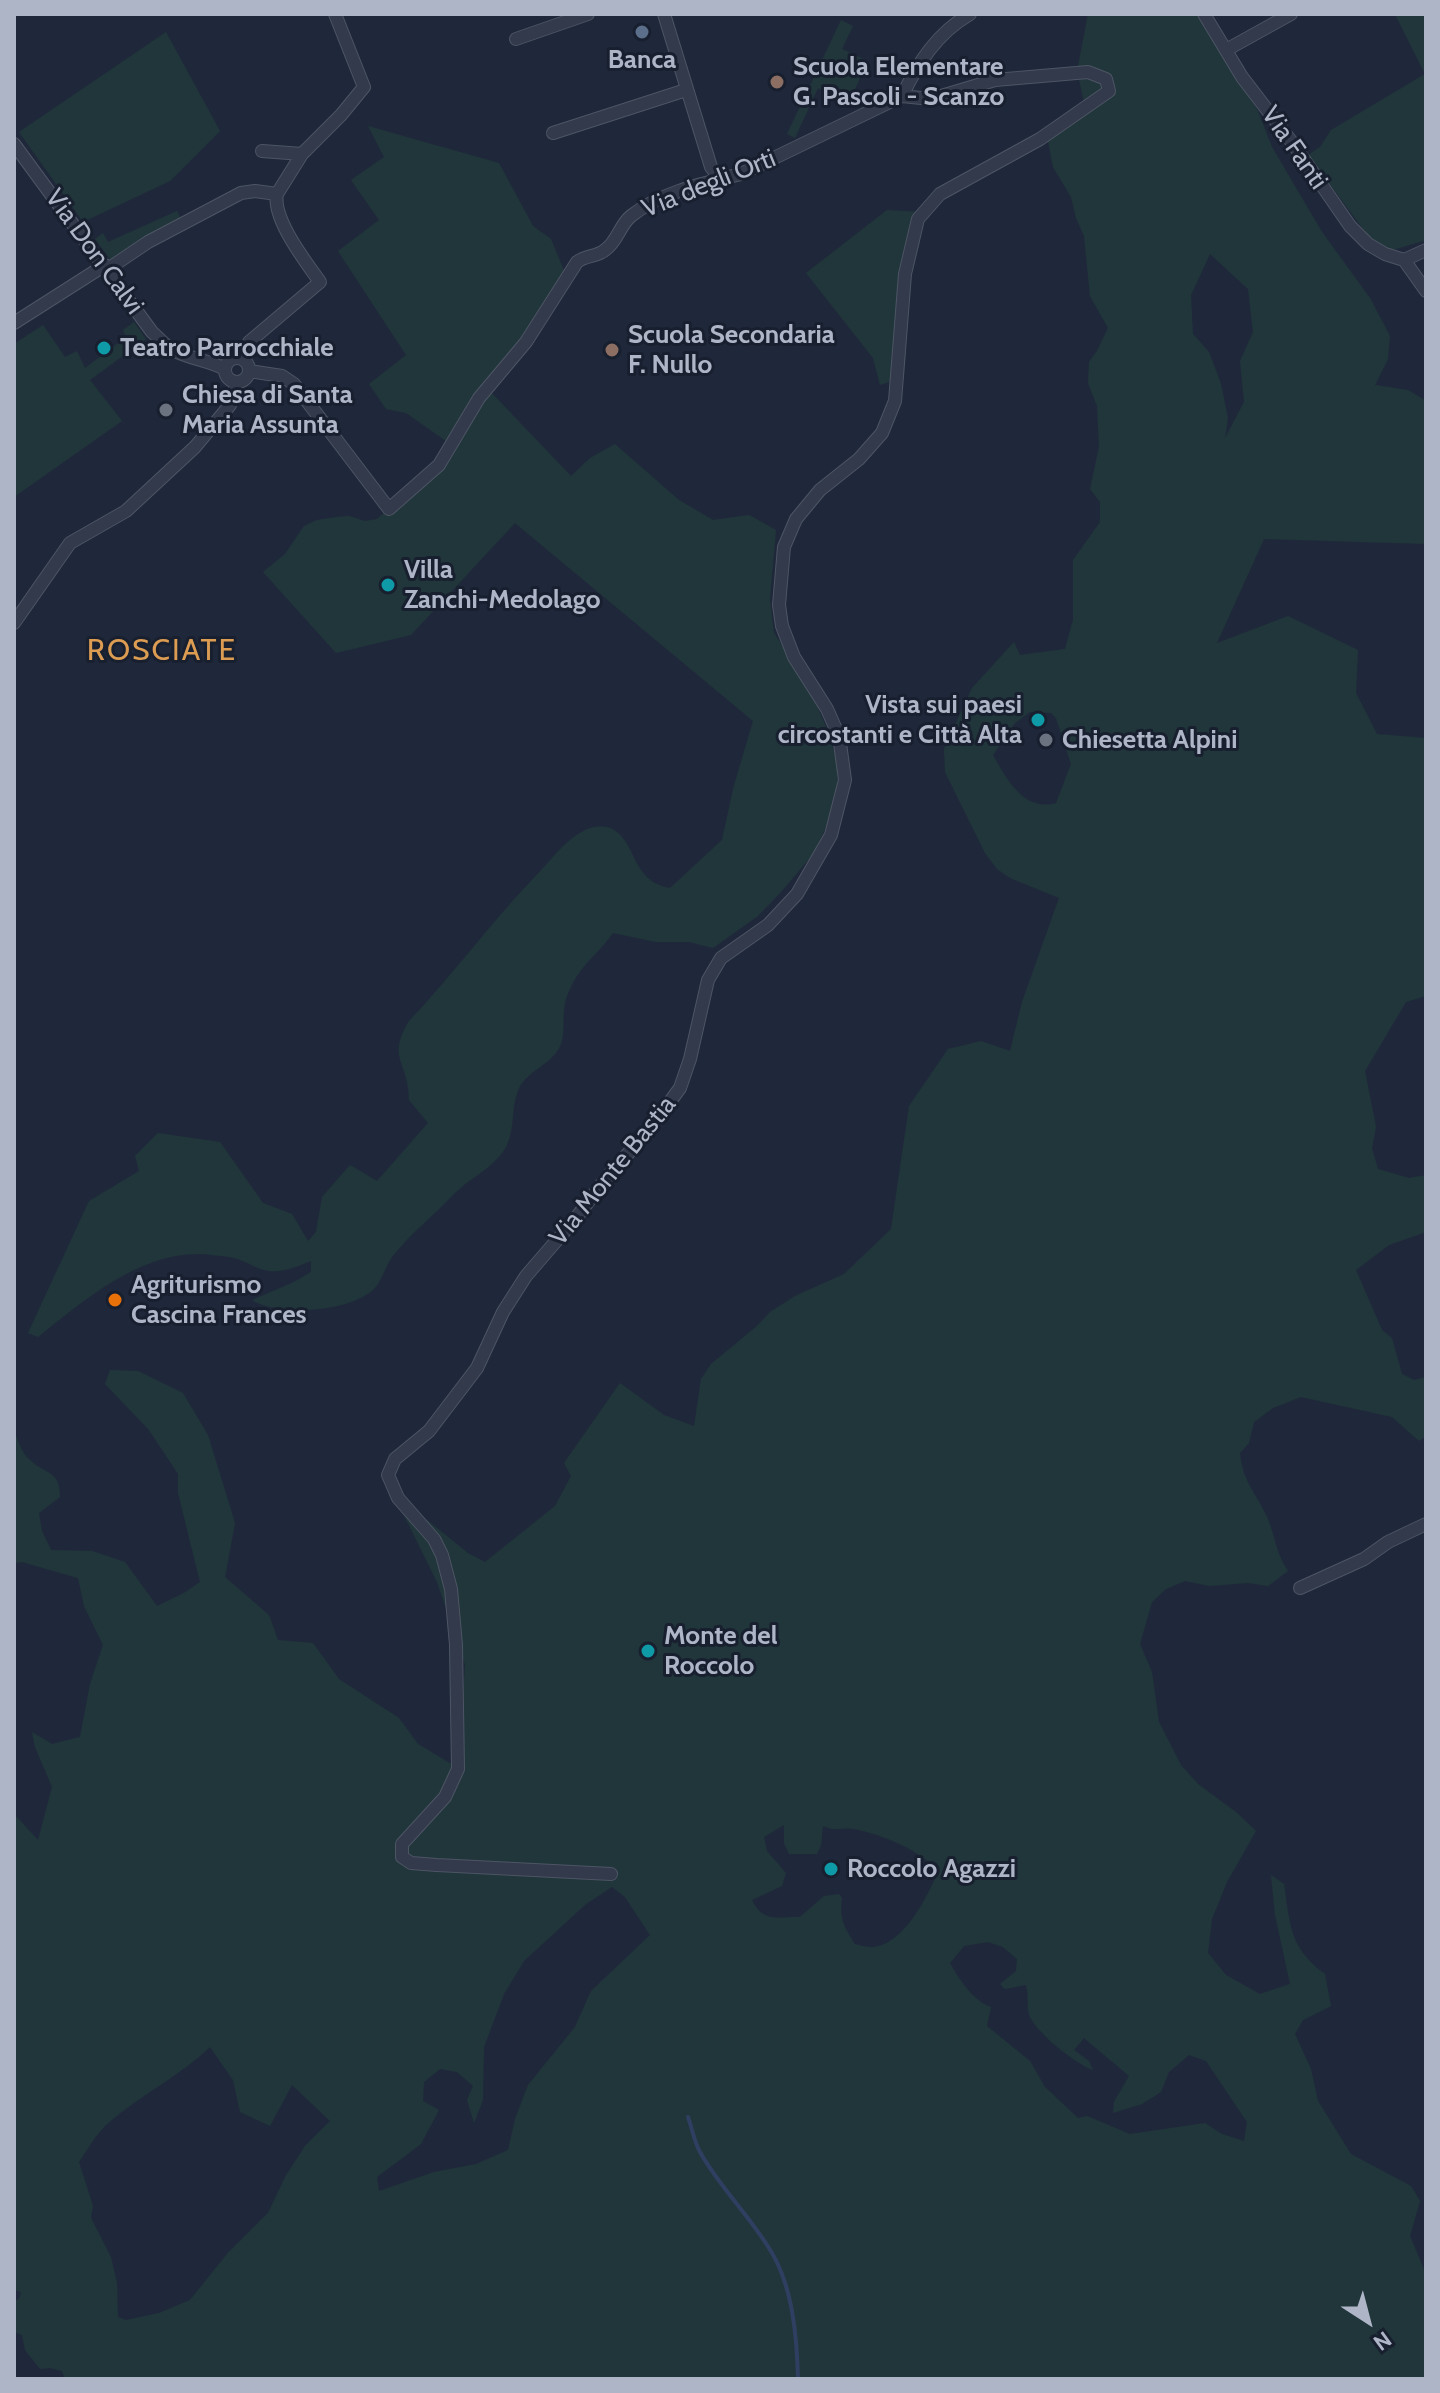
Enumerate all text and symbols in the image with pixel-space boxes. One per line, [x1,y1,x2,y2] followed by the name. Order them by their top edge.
[633,23,651,41] marker: Banca
[608,44,676,76] place label: Banca
[793,51,1004,112] place label: Scuola Elementare G. Pascoli - Scanzo
[768,73,786,91] marker: Scuola Elementare G. Pascoli - Scanzo
[1254,101,1334,195] street label: Via Fanti
[638,143,780,225] street label: Via degli Orti
[38,183,150,321] street label: Via Don Calvi
[628,319,835,380] place label: Scuola Secondaria F. Nullo
[120,332,334,364] place label: Teatro Parrocchiale
[95,339,113,357] marker: Teatro Parrocchiale
[603,341,621,359] marker: Scuola Secondaria F. Nullo
[182,379,353,440] place label: Chiesa di Santa Maria Assunta
[157,401,175,419] marker: Chiesa di Santa Maria Assunta
[404,554,600,616] place label: Villa Zanchi-Medolago
[379,576,397,594] marker: Villa Zanchi-Medolago
[87,633,237,669] district label: ROSCIATE
[778,689,1022,750] place label: Vista sui paesi circostanti e Città Alta
[1029,711,1047,729] marker: Vista sui paesi circostanti e Città Alta
[1062,724,1237,756] place label: Chiesetta Alpini
[1037,731,1055,749] marker: Chiesetta Alpini
[543,1090,683,1252] street label: Via Monte Bastia
[131,1269,307,1330] place label: Agriturismo Cascina Frances
[106,1291,124,1309] marker: Agriturismo Cascina Frances
[664,1620,778,1682] place label: Monte del Roccolo
[639,1642,657,1660] marker: Monte del Roccolo
[847,1853,1016,1885] place label: Roccolo Agazzi
[822,1860,840,1878] marker: Roccolo Agazzi
[1328,2281,1408,2361] north arrow
[1368,2325,1397,2356] text: N

